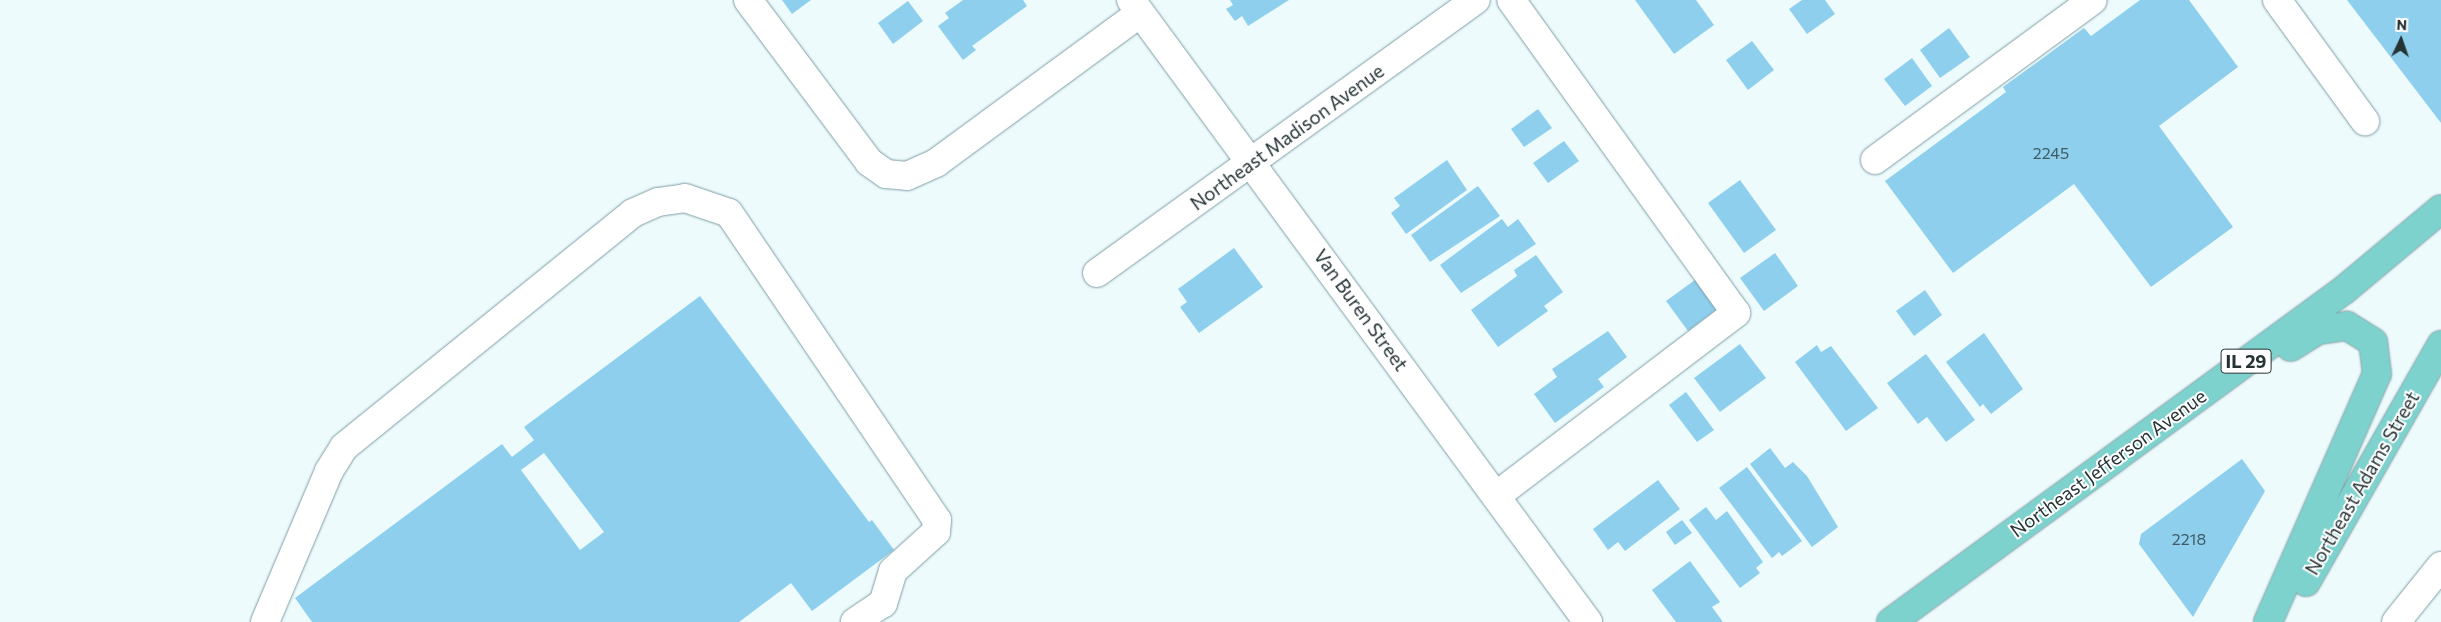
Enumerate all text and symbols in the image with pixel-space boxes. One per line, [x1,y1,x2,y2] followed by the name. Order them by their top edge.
[2376,15,2426,65] north arrow
[2396,16,2407,33] text: N
[1186,59,1388,215] street label: Northeast Madison Avenue
[2033,143,2069,163] house number: 2245
[1309,245,1413,375] street label: Van Buren Street
[2220,346,2272,376] road number: IL 29
[2006,384,2210,542] street label: Northeast Jefferson Avenue
[2300,387,2424,579] street label: Northeast Adams Street
[2172,529,2206,549] house number: 2218

